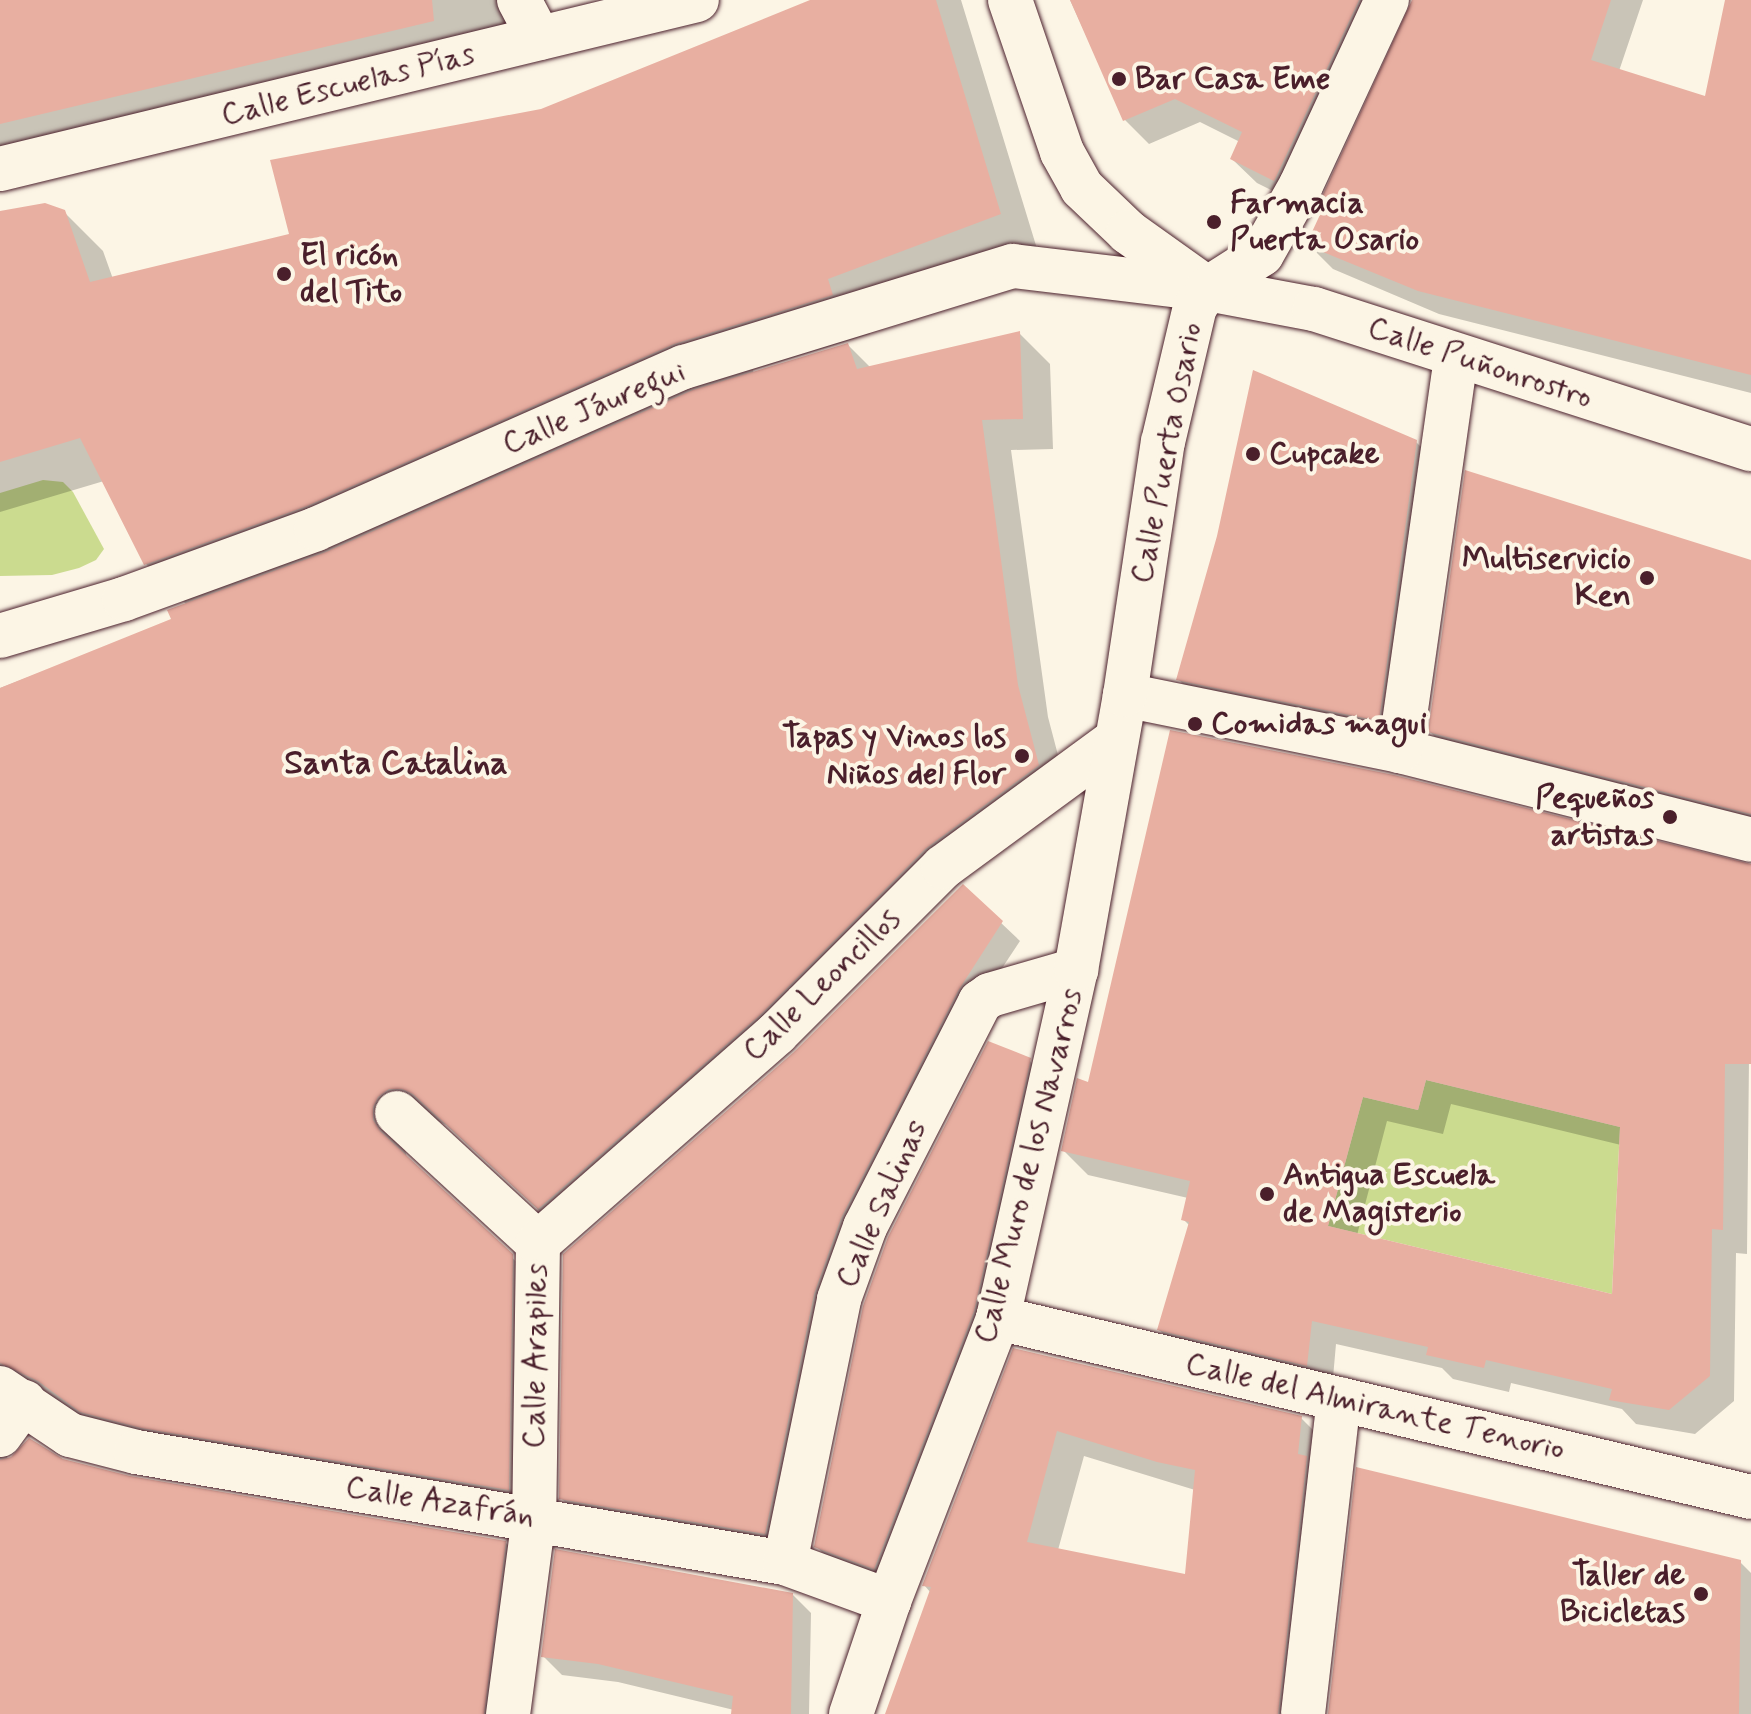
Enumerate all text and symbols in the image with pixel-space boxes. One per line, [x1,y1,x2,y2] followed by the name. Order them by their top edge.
[219,35,477,135] street label: Calle Escuelas Pías
[1135,60,1330,98] place label: Bar Casa Eme
[1110,70,1128,88] marker: Bar Casa Eme
[1230,185,1419,260] place label: Farmacia Puerta Osario
[1205,213,1223,231] marker: Farmacia Puerta Osario
[300,237,400,312] place label: El ricón del Tito
[275,265,293,283] marker: El ricón del Tito
[1364,309,1596,417] street label: Calle Puñonrostro
[1123,318,1211,588] street label: Calle Puerta Osario
[497,352,691,464] street label: Calle Jáuregui
[1269,435,1380,473] place label: Cupcake
[1244,445,1262,463] marker: Cupcake
[1462,541,1631,616] place label: Multiservicio Ken
[1638,569,1656,587] marker: Multiservicio Ken
[1211,705,1420,743] place label: Comidas magui
[1186,715,1204,733] marker: Comidas magui
[787,719,1006,794] place label: Tapas y Vinos los Niños del Flor
[286,744,506,784] district label: Santa Catalina
[1013,747,1031,765] marker: Tapas y Vinos los Niños del Flor
[1535,780,1654,855] place label: Pequeños artistas
[1661,808,1679,826] marker: Pequeños artistas
[735,900,909,1070] street label: Calle Leoncillos
[967,986,1091,1346] street label: Calle Muro de los Navarros
[828,1115,936,1293] street label: Calle Salinas
[1283,1157,1490,1232] place label: Antigua Escuela de Magisterio
[1258,1185,1276,1203] marker: Antigua Escuela de Magisterio
[515,1264,557,1448] street label: Calle Arapiles
[1190,1346,1560,1468] street label: Calle del Almirante Tenorio
[343,1468,537,1536] street label: Calle Azafrán
[1560,1557,1685,1632] place label: Taller de Bicicletas
[1692,1585,1710,1603] marker: Taller de Bicicletas

